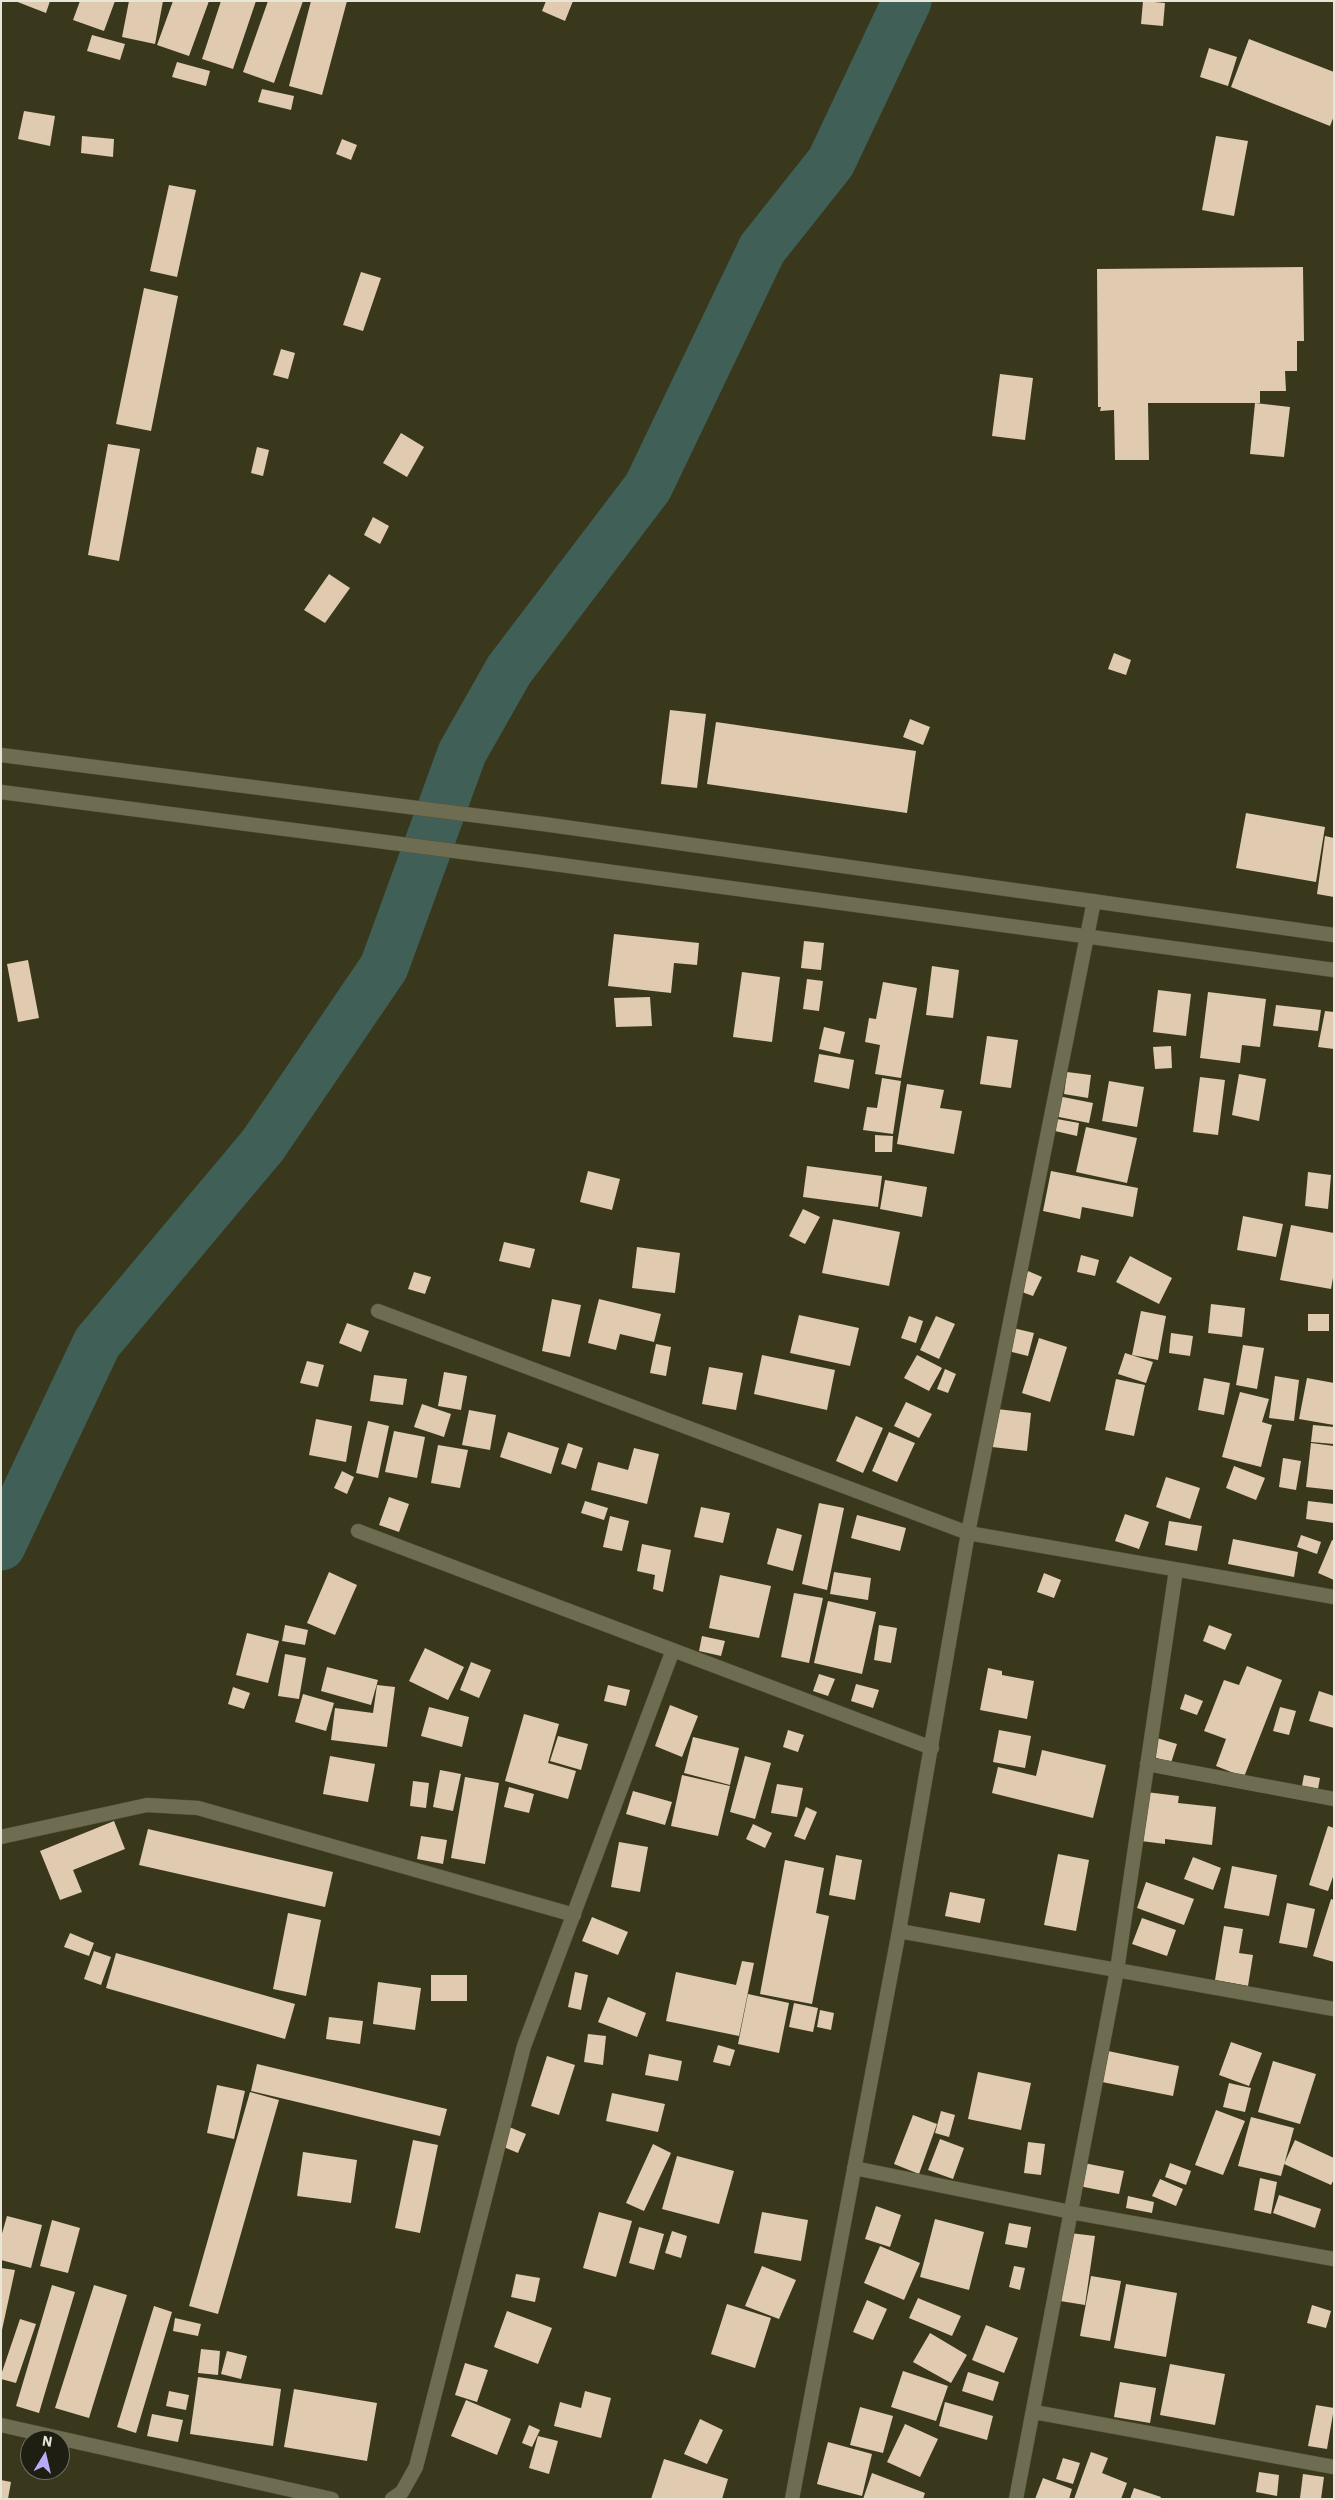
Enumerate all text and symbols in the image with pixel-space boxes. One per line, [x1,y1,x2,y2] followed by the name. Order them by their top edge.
[20,2430,70,2480] north arrow
[41,2431,54,2451] text: N

